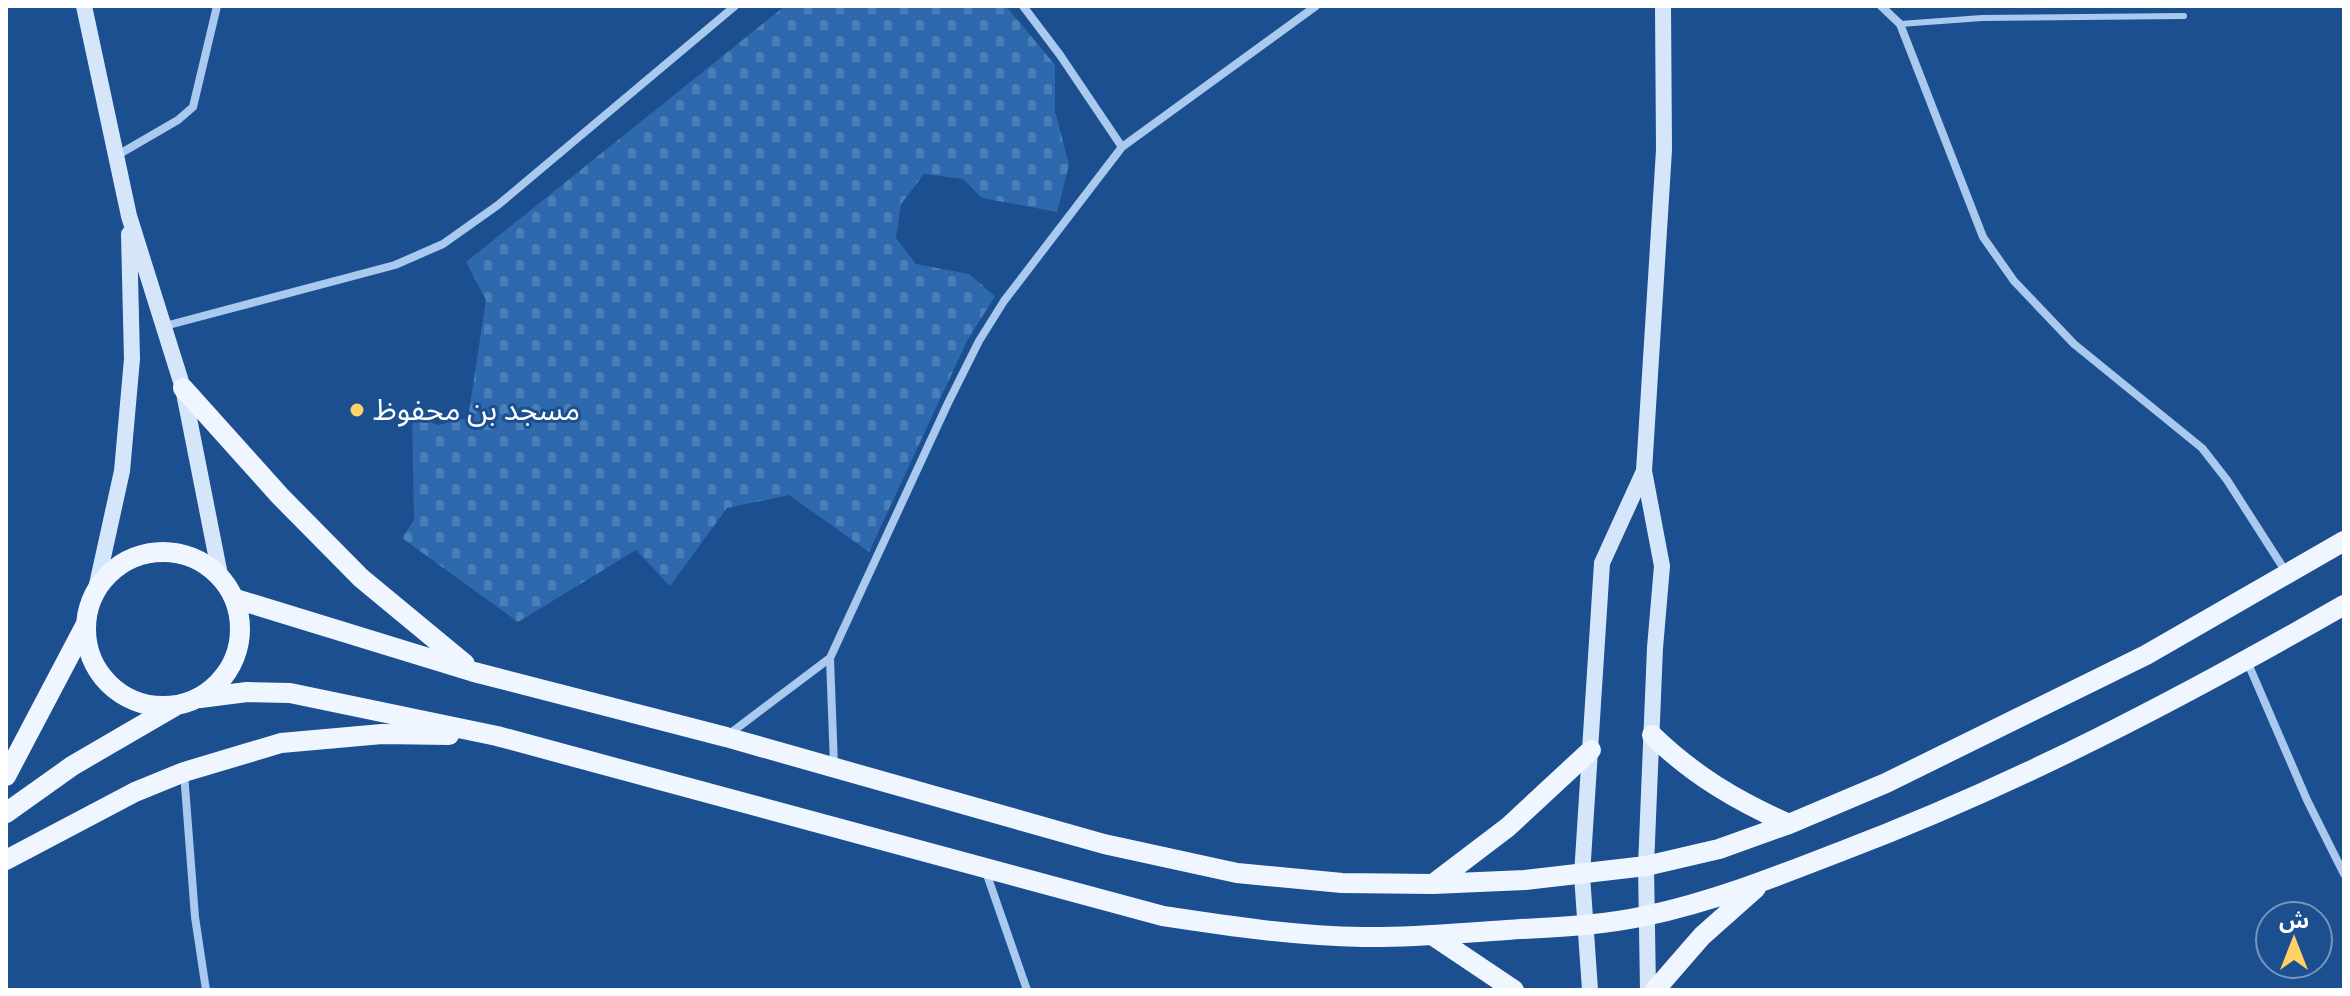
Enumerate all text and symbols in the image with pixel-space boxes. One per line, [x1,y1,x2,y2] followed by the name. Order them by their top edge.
[373,392,580,429] place label: مسجد بن محفوظ
[348,401,366,419] marker: مسجد بن محفوظ
[2254,900,2334,980] north arrow
[2279,907,2309,934] text: ش

